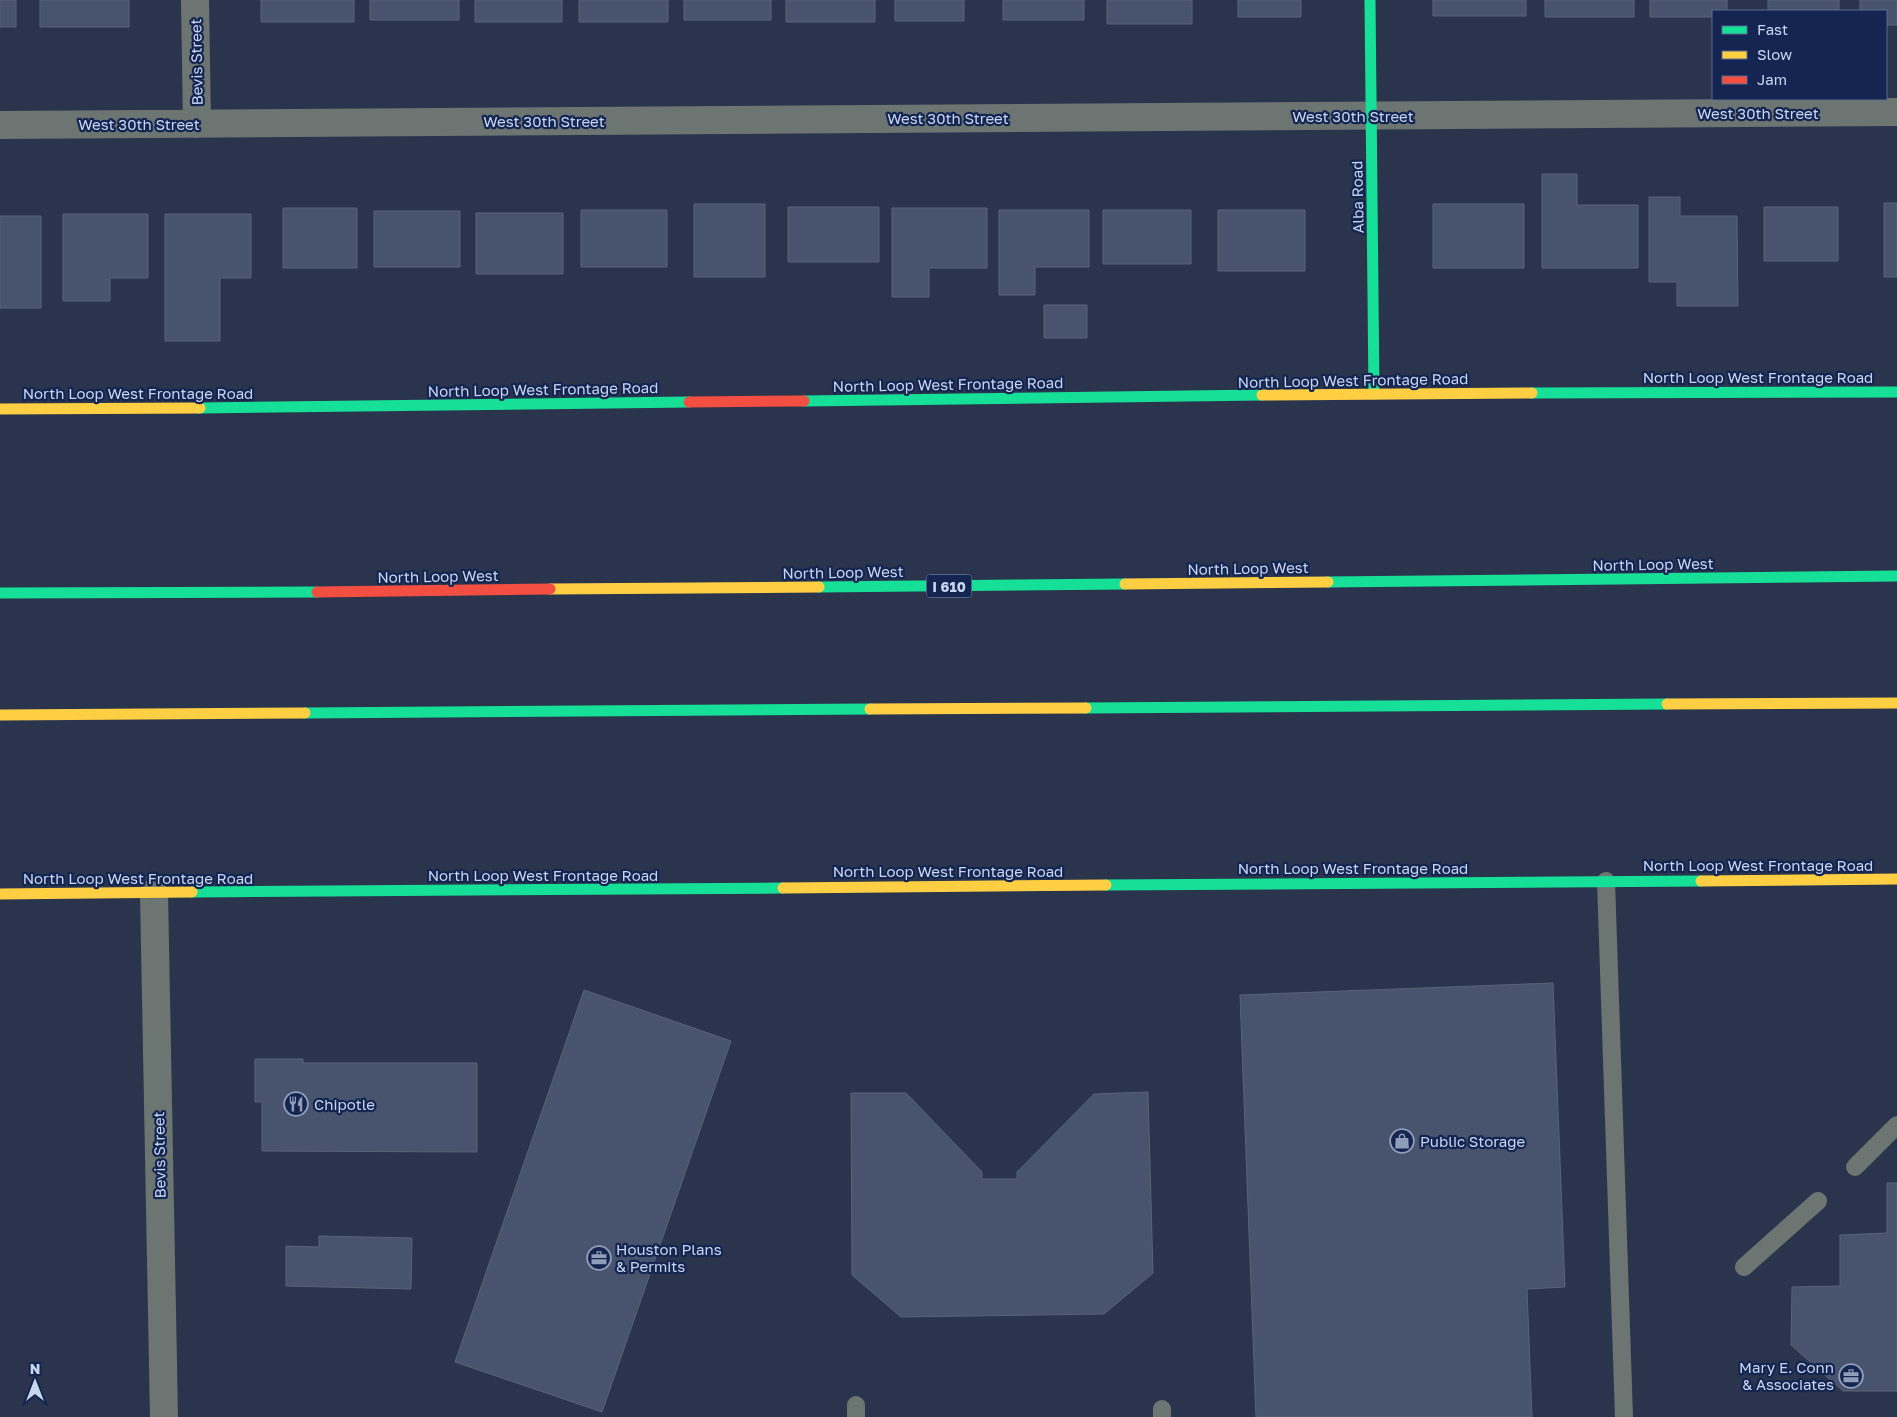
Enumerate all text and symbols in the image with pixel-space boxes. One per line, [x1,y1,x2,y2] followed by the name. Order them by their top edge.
[1712,10,1887,100] legend
[186,18,206,106] street label: Bevis Street
[1757,20,1788,38] text: Fast
[1757,45,1792,63] text: Slow
[1757,70,1787,88] text: Jam
[1697,104,1819,122] street label: West 30th Street
[1292,107,1414,125] street label: West 30th Street
[887,109,1009,127] street label: West 30th Street
[483,112,605,130] street label: West 30th Street
[78,115,200,133] street label: West 30th Street
[1347,160,1367,234] street label: Alba Road
[1643,368,1873,386] street label: North Loop West Frontage Road
[1238,369,1468,391] street label: North Loop West Frontage Road
[833,373,1063,395] street label: North Loop West Frontage Road
[428,378,658,400] street label: North Loop West Frontage Road
[23,384,253,402] street label: North Loop West Frontage Road
[1592,554,1714,574] street label: North Loop West
[1187,558,1309,578] street label: North Loop West
[782,562,904,582] street label: North Loop West
[377,566,499,586] street label: North Loop West
[926,574,972,598] road number: I 610
[1643,856,1873,874] street label: North Loop West Frontage Road
[1238,859,1468,877] street label: North Loop West Frontage Road
[833,862,1063,880] street label: North Loop West Frontage Road
[428,866,658,884] street label: North Loop West Frontage Road
[23,869,253,887] street label: North Loop West Frontage Road
[283,1091,309,1117] restaurant icon: Chipotle
[314,1095,375,1113] place label: Chipotle
[149,1111,169,1199] street label: Bevis Street
[1389,1128,1415,1154] shop icon: Public Storage
[1420,1132,1526,1150] place label: Public Storage
[616,1240,722,1275] place label: Houston Plans & Permits
[586,1245,612,1271] office icon: Houston Plans & Permits
[10,1357,60,1407] north arrow
[1739,1358,1834,1393] place label: Mary E. Conn & Associates
[30,1360,40,1377] text: N
[1838,1363,1864,1389] office icon: Mary E. Conn & Associates

